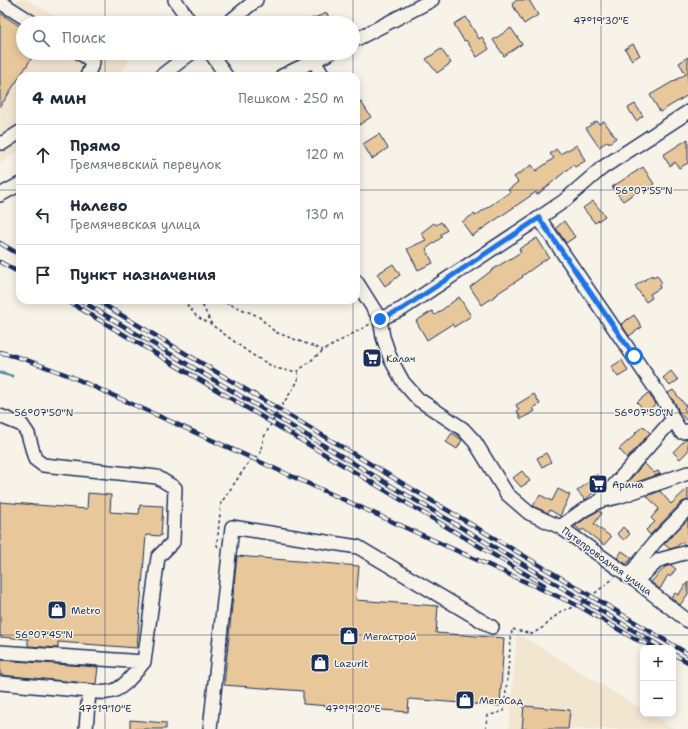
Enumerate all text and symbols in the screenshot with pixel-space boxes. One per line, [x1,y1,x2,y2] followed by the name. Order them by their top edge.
[573,14,629,27] text: 47°19'30"E
[16,16,360,60] search box
[30,27,52,49] icon: search
[62,28,106,48] text: Поиск
[32,87,87,109] text: 4 мин
[238,90,344,107] text: Пешком · 250 m
[70,136,120,156] text: Прямо
[32,144,54,166] icon: ahead
[306,146,344,163] text: 120 m
[70,156,221,173] text: Гремячевский переулок
[615,184,673,197] text: 56°07'55"N
[70,196,128,216] text: Налево
[32,204,54,226] icon: left
[306,206,344,223] text: 130 m
[70,216,200,233] text: Гремячевская улица
[32,264,54,286] icon: arrive
[70,265,216,285] text: Пункт назначения
[371,310,389,328] route end
[361,347,383,369] supermarket icon: Калач
[625,347,643,365] route start
[386,352,415,365] place label: Калач
[15,406,73,419] text: 56°07'50"N
[615,406,673,419] text: 56°07'50"N
[587,473,609,495] supermarket icon: Арина
[612,478,644,491] place label: Арина
[559,524,655,599] street label: Путепроводная улица
[46,599,68,621] shop icon: Metro
[71,604,101,617] place label: Metro
[338,625,360,647] shop icon: Мегастрой
[15,628,73,641] text: 56°07'45"N
[363,630,417,643] place label: Мегастрой
[640,645,676,717] map controls
[640,645,676,681] button: +
[309,652,331,674] shop icon: Lazurit
[334,657,368,670] place label: Lazurit
[640,681,676,717] button: −
[454,689,476,711] shop icon: МегаСад
[479,694,524,707] place label: МегаСад
[78,702,132,715] text: 47°19'10"E
[325,702,381,715] text: 47°19'20"E

